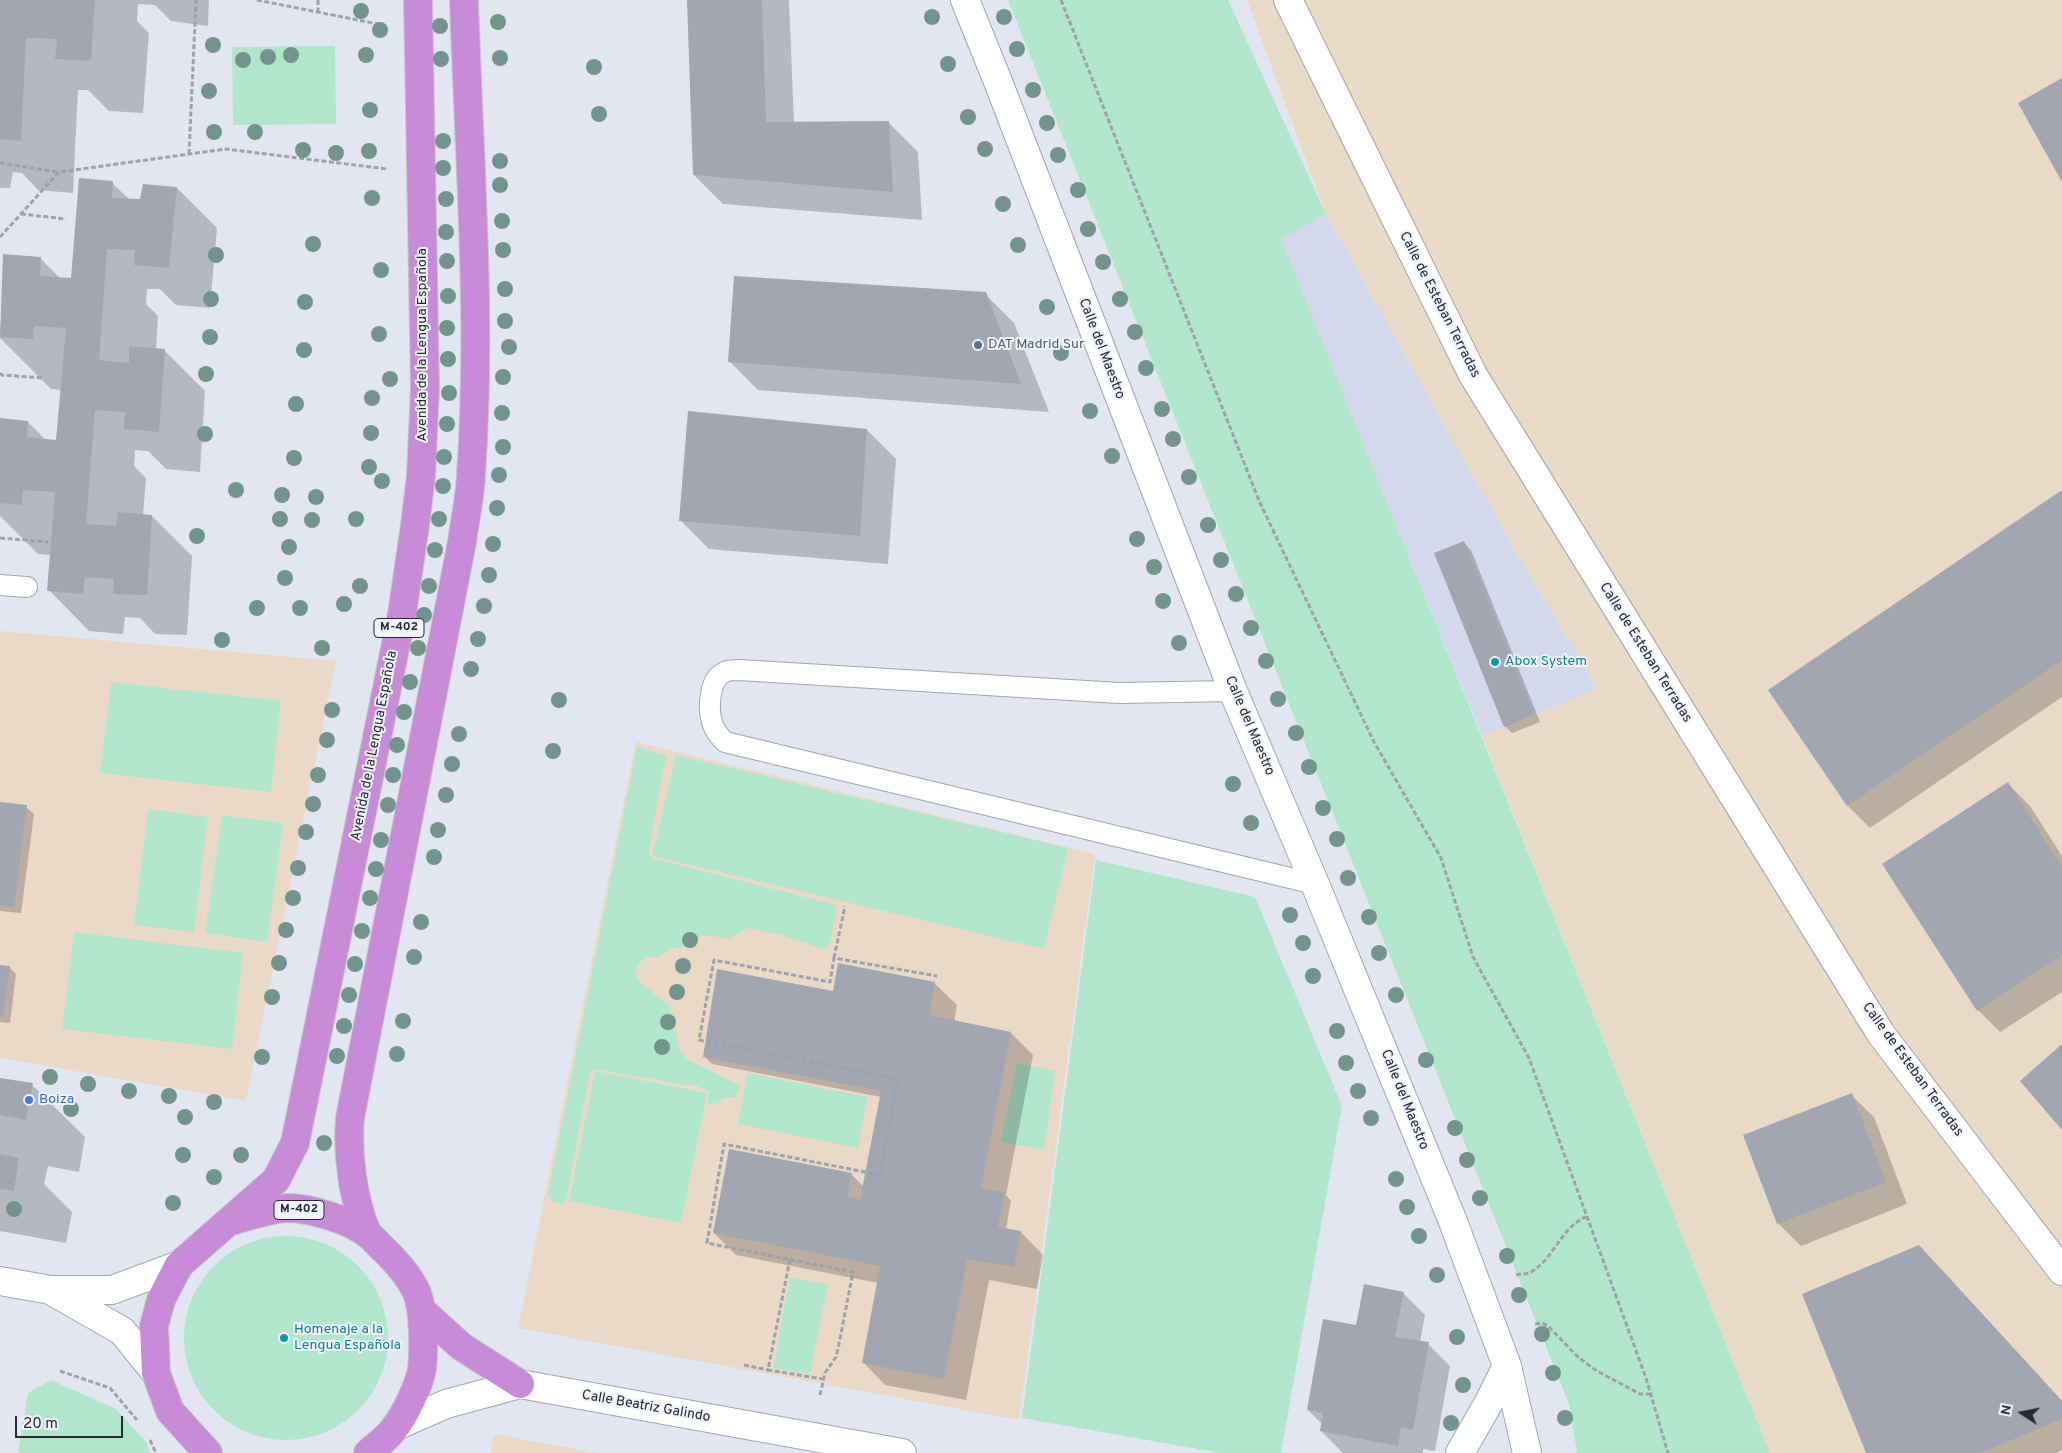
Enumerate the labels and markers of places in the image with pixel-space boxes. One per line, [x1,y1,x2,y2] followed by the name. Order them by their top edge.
[988,337,1084,353] place label: DAT Madrid Sur
[972,339,984,351] marker: DAT Madrid Sur
[1505,654,1587,670] place label: Abox System
[1489,656,1501,668] marker: Abox System
[39,1092,74,1108] place label: Boiza
[23,1094,35,1106] marker: Boiza
[294,1322,401,1354] place label: Homenaje a la Lengua Española
[278,1332,290,1344] marker: Homenaje a la Lengua Española

